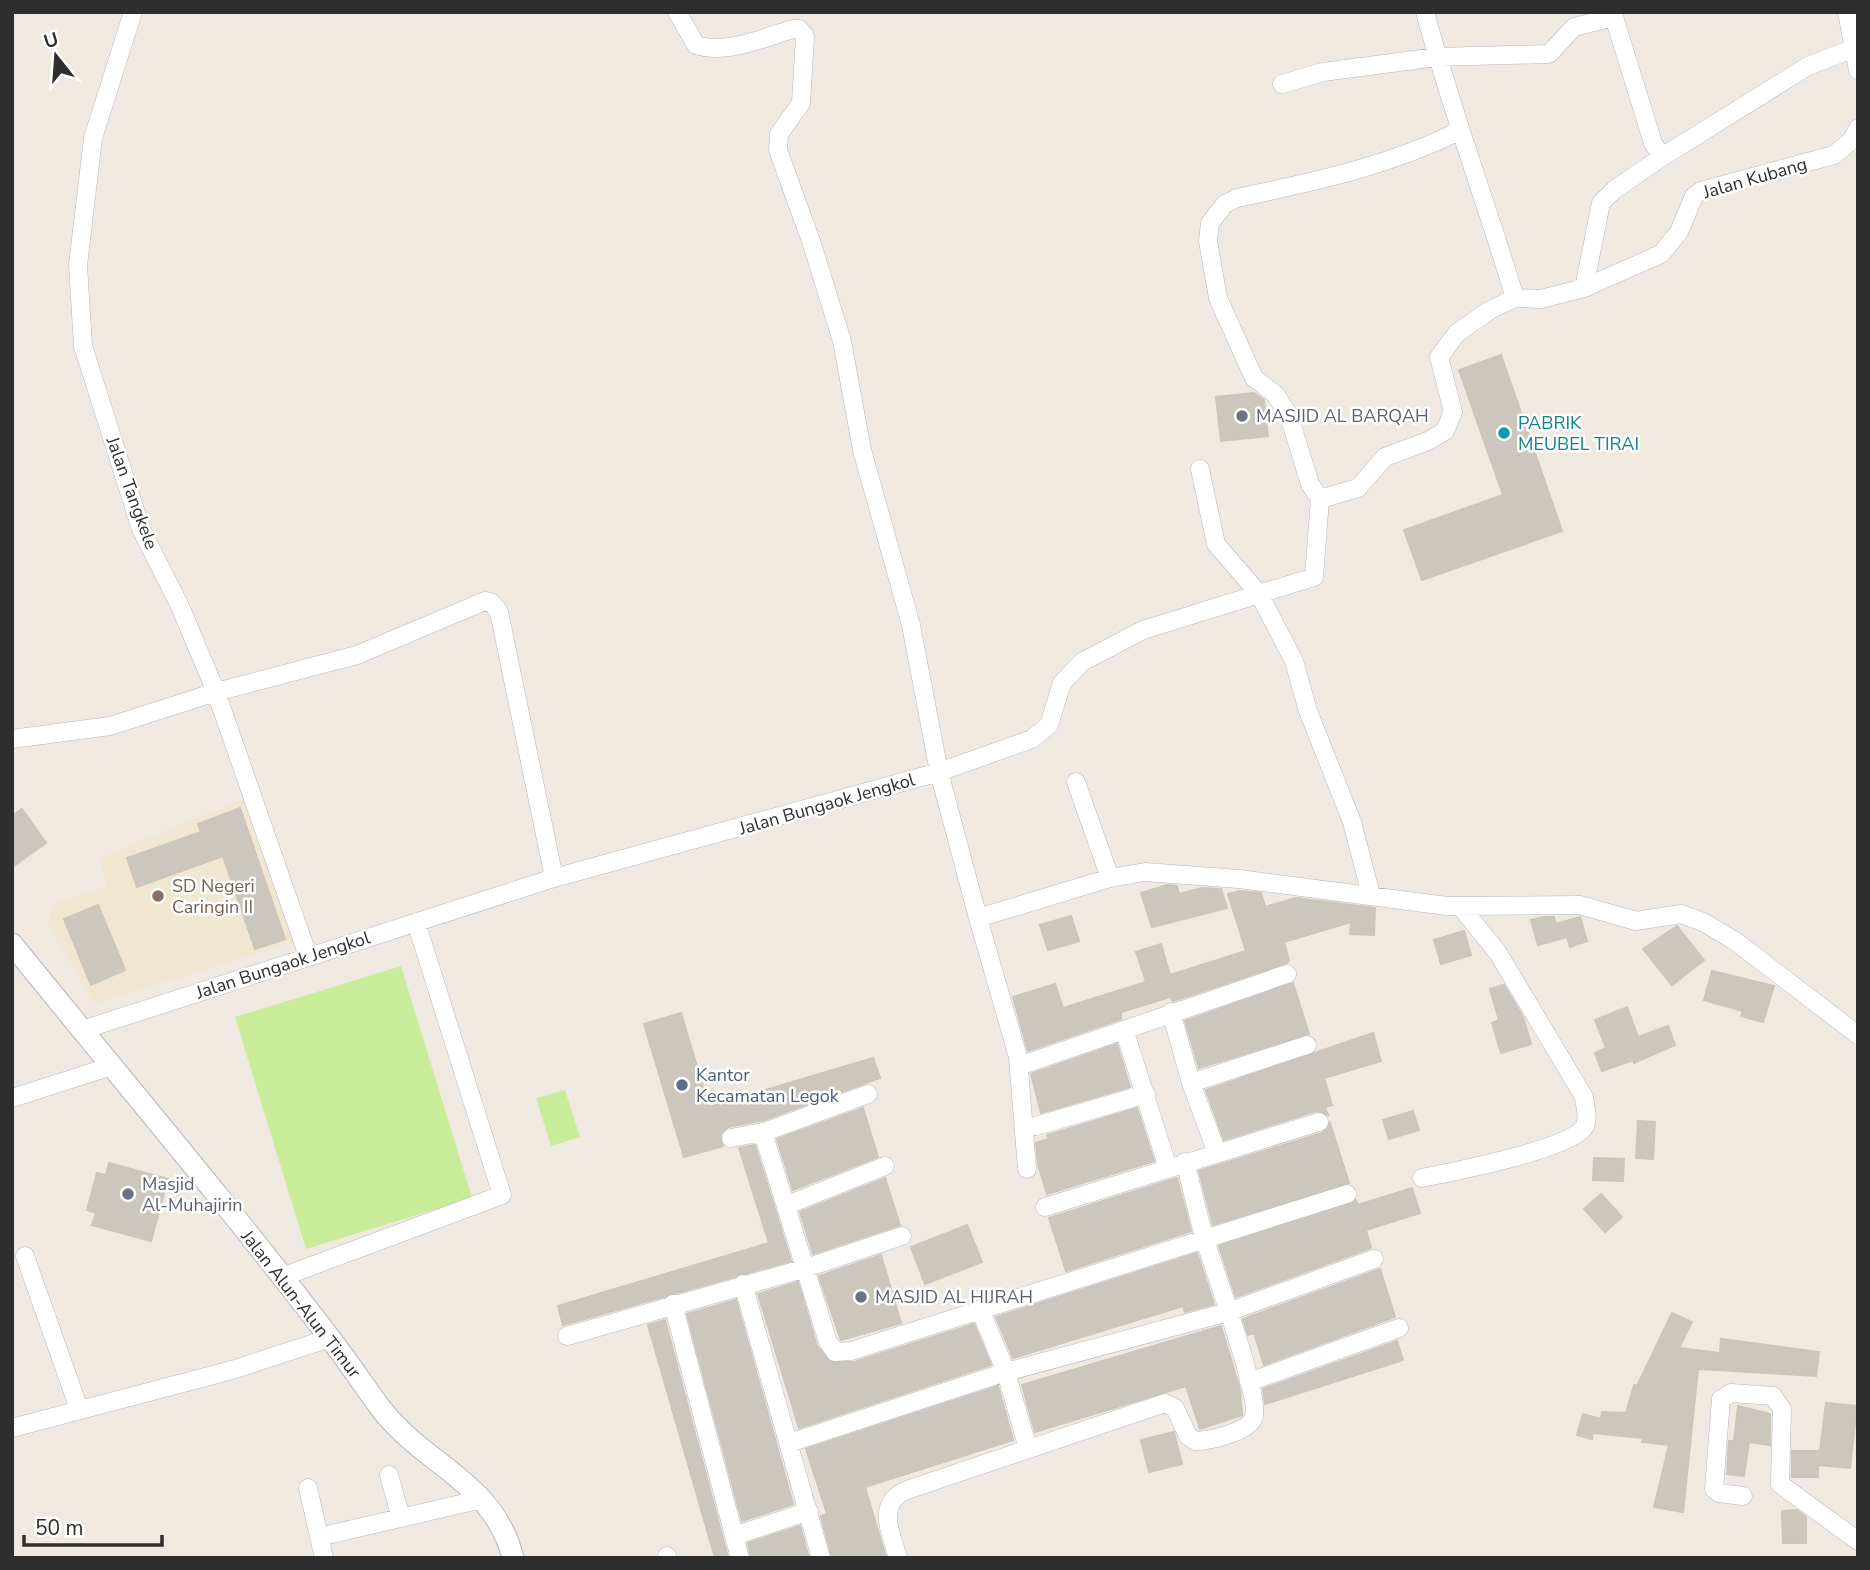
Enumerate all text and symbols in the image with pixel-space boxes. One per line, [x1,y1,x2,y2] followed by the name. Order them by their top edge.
[21,21,91,91] north arrow
[41,26,62,55] text: U
[1699,152,1810,205] street label: Jalan Kubang
[1256,404,1429,428] place label: MASJID AL BARQAH
[1234,408,1250,424] marker: MASJID AL BARQAH
[1518,411,1639,456] place label: PABRIK MEUBEL TIRAI
[1496,425,1512,441] marker: PABRIK MEUBEL TIRAI
[100,432,163,553] street label: Jalan Tangkele
[735,767,918,841] street label: Jalan Bungaok Jengkol
[172,874,255,919] place label: SD Negeri Caringin II
[150,888,166,904] marker: SD Negeri Caringin II
[192,925,374,1005] street label: Jalan Bungaok Jengkol
[696,1063,840,1108] place label: Kantor Kecamatan Legok
[674,1077,690,1093] marker: Kantor Kecamatan Legok
[142,1172,242,1217] place label: Masjid Al-Muhajirin
[120,1186,136,1202] marker: Masjid Al-Muhajirin
[235,1224,367,1383] street label: Jalan Alun-Alun Timur
[875,1285,1033,1309] place label: MASJID AL HIJRAH
[853,1289,869,1305] marker: MASJID AL HIJRAH
[24,1504,163,1548] scale bar
[35,1514,84,1542] text: 50 m

